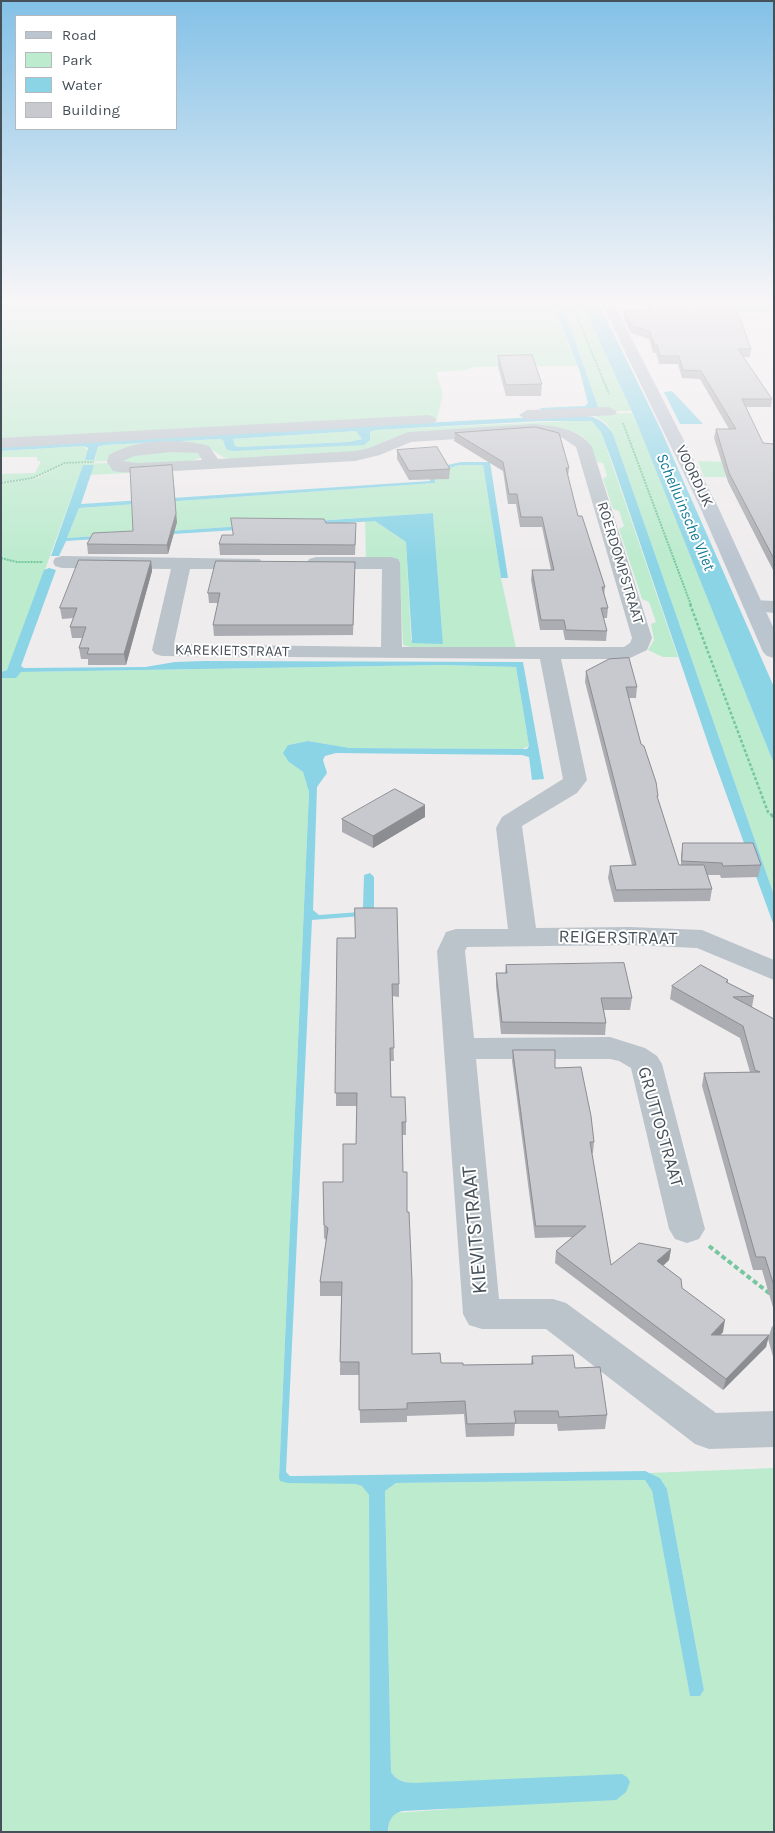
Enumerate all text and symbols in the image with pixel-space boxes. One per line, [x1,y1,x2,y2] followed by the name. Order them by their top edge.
[15,15,178,130] legend
[62,26,97,44] text: Road
[62,51,92,69] text: Park
[62,76,102,94] text: Water
[62,101,120,119] text: Building
[671,442,717,510] street label: VOORDIJK
[652,450,718,574] water label: Schelluinsche Vliet
[593,500,647,626] street label: ROERDOMPSTRAAT
[175,641,289,661] street label: KAREKIETSTRAAT
[558,926,678,950] street label: REIGERSTRAAT
[633,1064,687,1190] street label: GRUTTOSTRAAT
[457,1165,493,1295] street label: KIEVITSTRAAT

